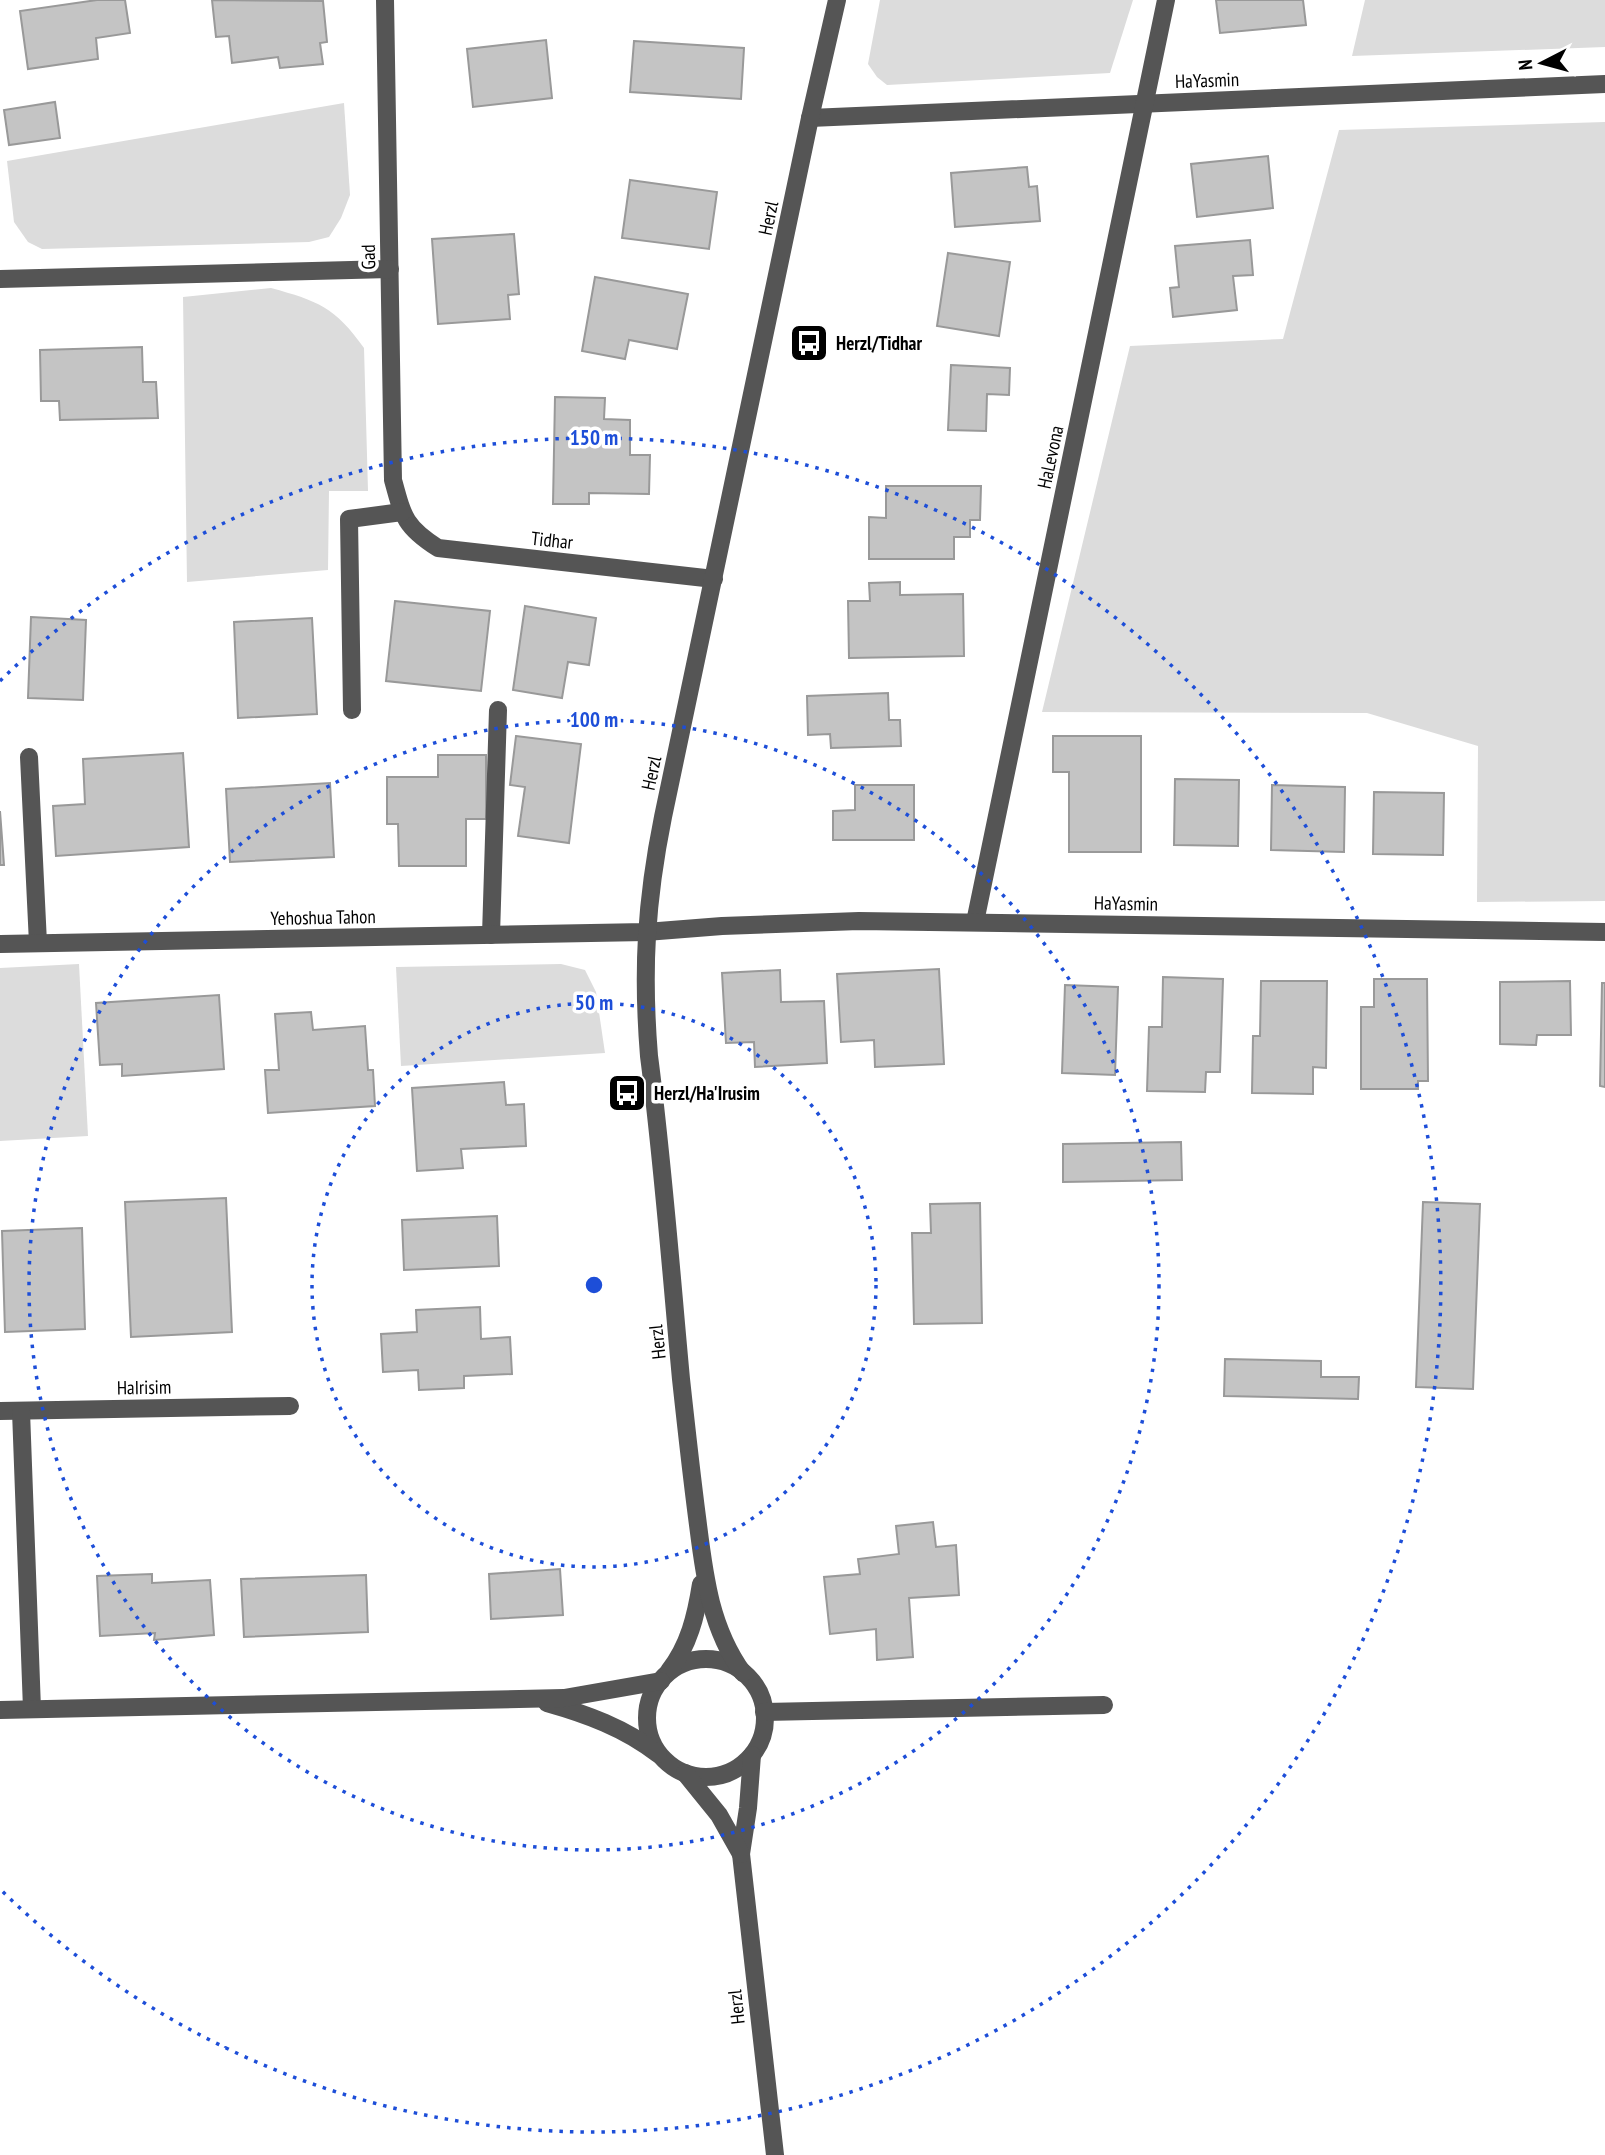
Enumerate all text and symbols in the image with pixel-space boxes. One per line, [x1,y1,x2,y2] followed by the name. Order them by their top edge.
[1507,28,1577,98] north arrow
[1513,58,1538,71] text: N
[1175,67,1239,93] street label: HaYasmin
[753,198,783,237] street label: Herzl
[356,244,380,270] street label: Gad
[788,322,830,364] bus stop icon: Herzl/Tidhar
[836,331,922,355] place label: Herzl/Tidhar
[1032,423,1068,491] street label: HaLevona
[570,424,618,451] text: 150 m
[530,526,575,554] street label: Tidhar
[570,706,618,733] text: 100 m
[636,753,666,792] street label: Herzl
[1094,890,1158,916] street label: HaYasmin
[270,904,376,930] street label: Yehoshua Tahon
[575,989,613,1016] text: 50 m
[606,1072,648,1114] bus stop icon: Herzl/Ha'Irusim
[654,1081,760,1105] place label: Herzl/Ha'Irusim
[582,1273,606,1297] centre of rings
[643,1323,671,1360] street label: Herzl
[117,1375,171,1399] street label: HaIrisim
[722,1988,750,2025] street label: Herzl

